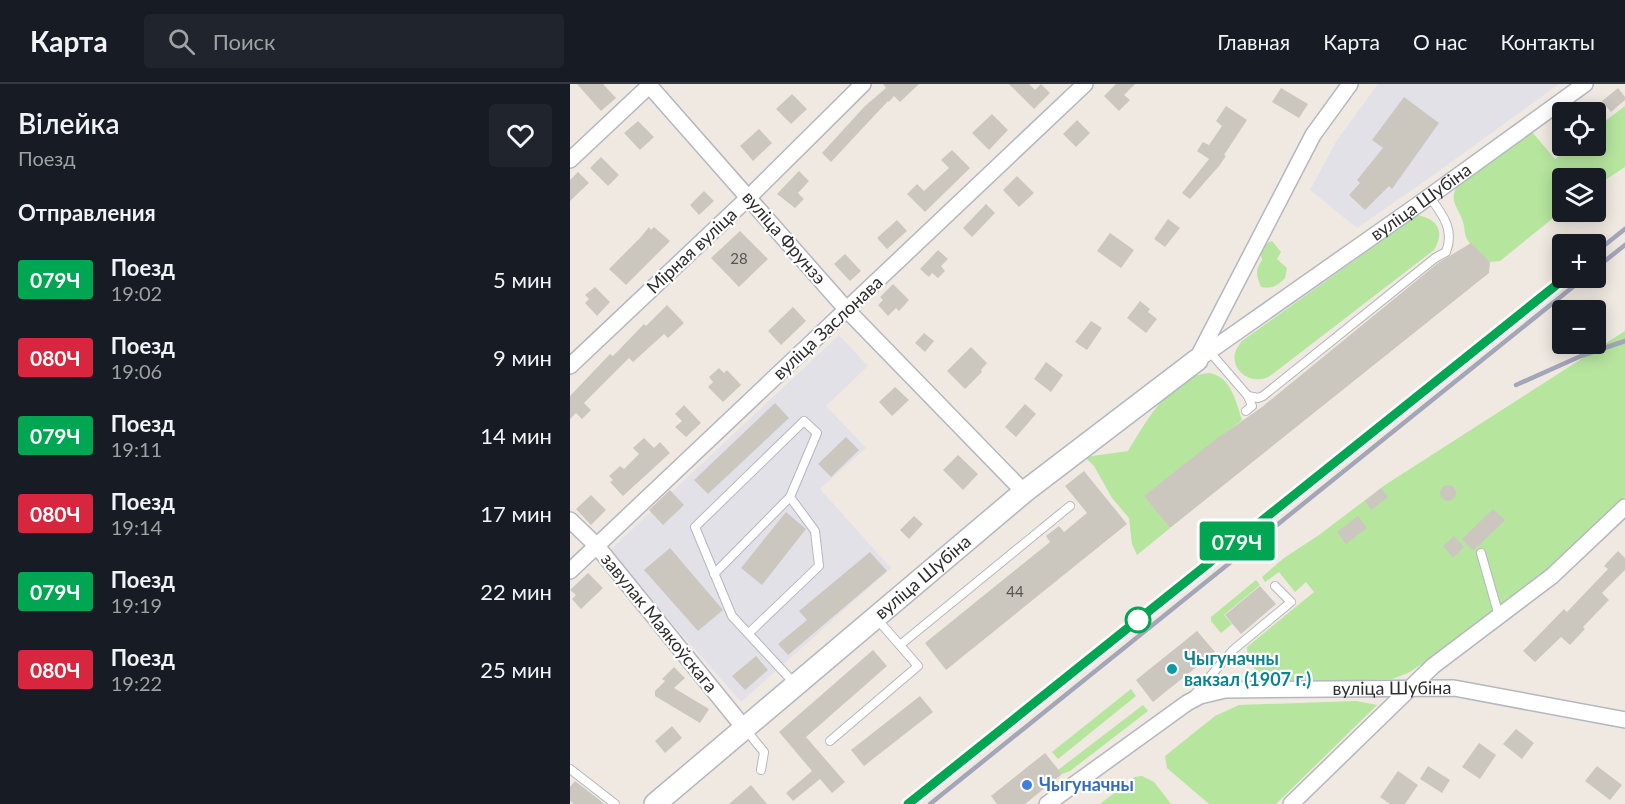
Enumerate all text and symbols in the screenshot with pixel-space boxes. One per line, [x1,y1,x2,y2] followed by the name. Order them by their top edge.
[144,14,564,68] search box
[30,24,108,58] text: Карта
[165,25,198,58] icon: search
[213,28,276,55] text: Поиск
[1217,29,1290,54] text: Главная
[1323,29,1380,54] text: Карта
[1413,29,1467,54] text: О нас
[1500,29,1595,54] text: Контакты
[1552,102,1606,354] map controls
[1552,102,1606,156] button: locate
[489,104,552,167] button: heart
[18,106,120,140] text: Вілейка
[18,146,76,170] text: Поезд
[1366,158,1475,245] street label: вуліца Шубіна
[1552,168,1606,222] button: layers
[738,186,831,288] street label: вуліца Фрунзэ
[18,199,156,226] text: Отправления
[642,203,741,298] street label: Мірная вуліца
[1552,234,1606,288] button: +
[730,249,748,267] house number: 28
[111,254,175,281] text: Поезд
[493,266,552,293] text: 5 мин
[30,267,81,292] text: 079Ч
[768,271,887,384] street label: вуліца Заслонава
[111,281,162,305] text: 19:02
[1552,300,1606,354] button: −
[111,332,175,359] text: Поезд
[493,344,552,371] text: 9 мин
[30,345,81,370] text: 080Ч
[111,359,162,383] text: 19:06
[111,410,175,437] text: Поезд
[480,422,552,449] text: 14 мин
[30,423,81,448] text: 079Ч
[111,437,162,461] text: 19:11
[111,488,175,515] text: Поезд
[480,500,552,527] text: 17 мин
[30,501,81,526] text: 080Ч
[111,515,162,539] text: 19:14
[1195,522,1279,560] line badge: 079Ч
[1212,529,1262,554] text: 079Ч
[870,530,975,623] street label: вуліца Шубіна
[597,548,723,696] street label: завулак Маякоўскага
[111,566,175,593] text: Поезд
[480,578,552,605] text: 22 мин
[30,579,81,604] text: 079Ч
[1006,582,1024,600] house number: 44
[111,593,162,617] text: 19:19
[1125,607,1151,633] unlabelled marker
[111,644,175,671] text: Поезд
[1184,647,1311,690] place label: Чыгуначны вакзал (1907 г.)
[480,656,552,683] text: 25 мин
[30,657,81,682] text: 080Ч
[1165,662,1179,676] marker: Чыгуначны вакзал (1907 г.)
[111,671,162,695] text: 19:22
[1332,676,1451,699] street label: вуліца Шубіна
[1039,773,1134,795] place label: Чыгуначны
[1020,778,1034,792] marker: Чыгуначны

